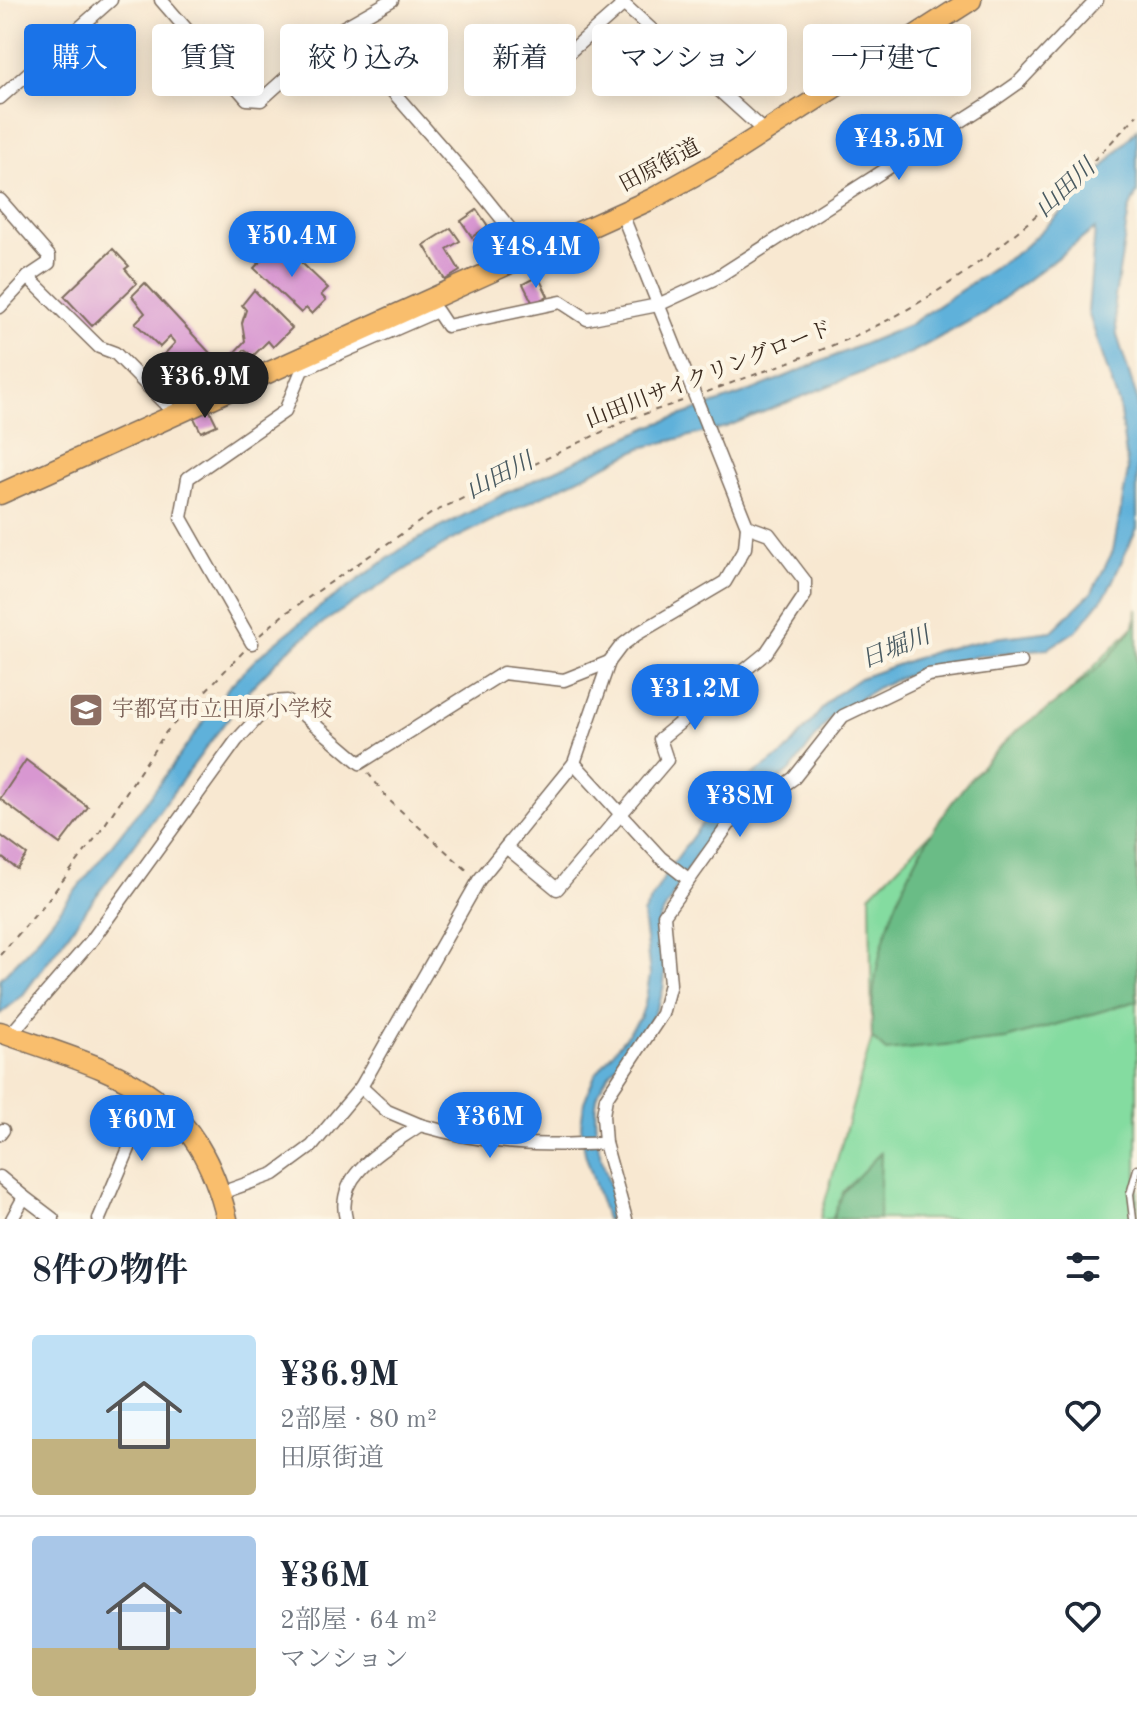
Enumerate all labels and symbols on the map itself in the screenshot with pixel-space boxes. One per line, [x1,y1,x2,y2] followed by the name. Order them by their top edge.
[834,114,964,182] pin: ¥43.5M
[615,134,704,196] street label: 田原街道
[1030,152,1103,222] water label: 山田川
[227,211,357,279] pin: ¥50.4M
[471,222,601,290] pin: ¥48.4M
[583,317,835,432] street label: 山田川サイクリングロード
[140,352,270,420] pin: ¥36.9M
[462,447,540,504] water label: 山田川
[857,621,937,674] water label: 日堀川
[630,664,760,732] pin: ¥31.2M
[67,691,105,729] school or university icon: 宇都宮市立田原小学校
[112,697,332,721] place label: 宇都宮市立田原小学校
[693,771,787,839] pin: ¥38M
[443,1092,537,1160] pin: ¥36M
[95,1095,189,1163] pin: ¥60M

